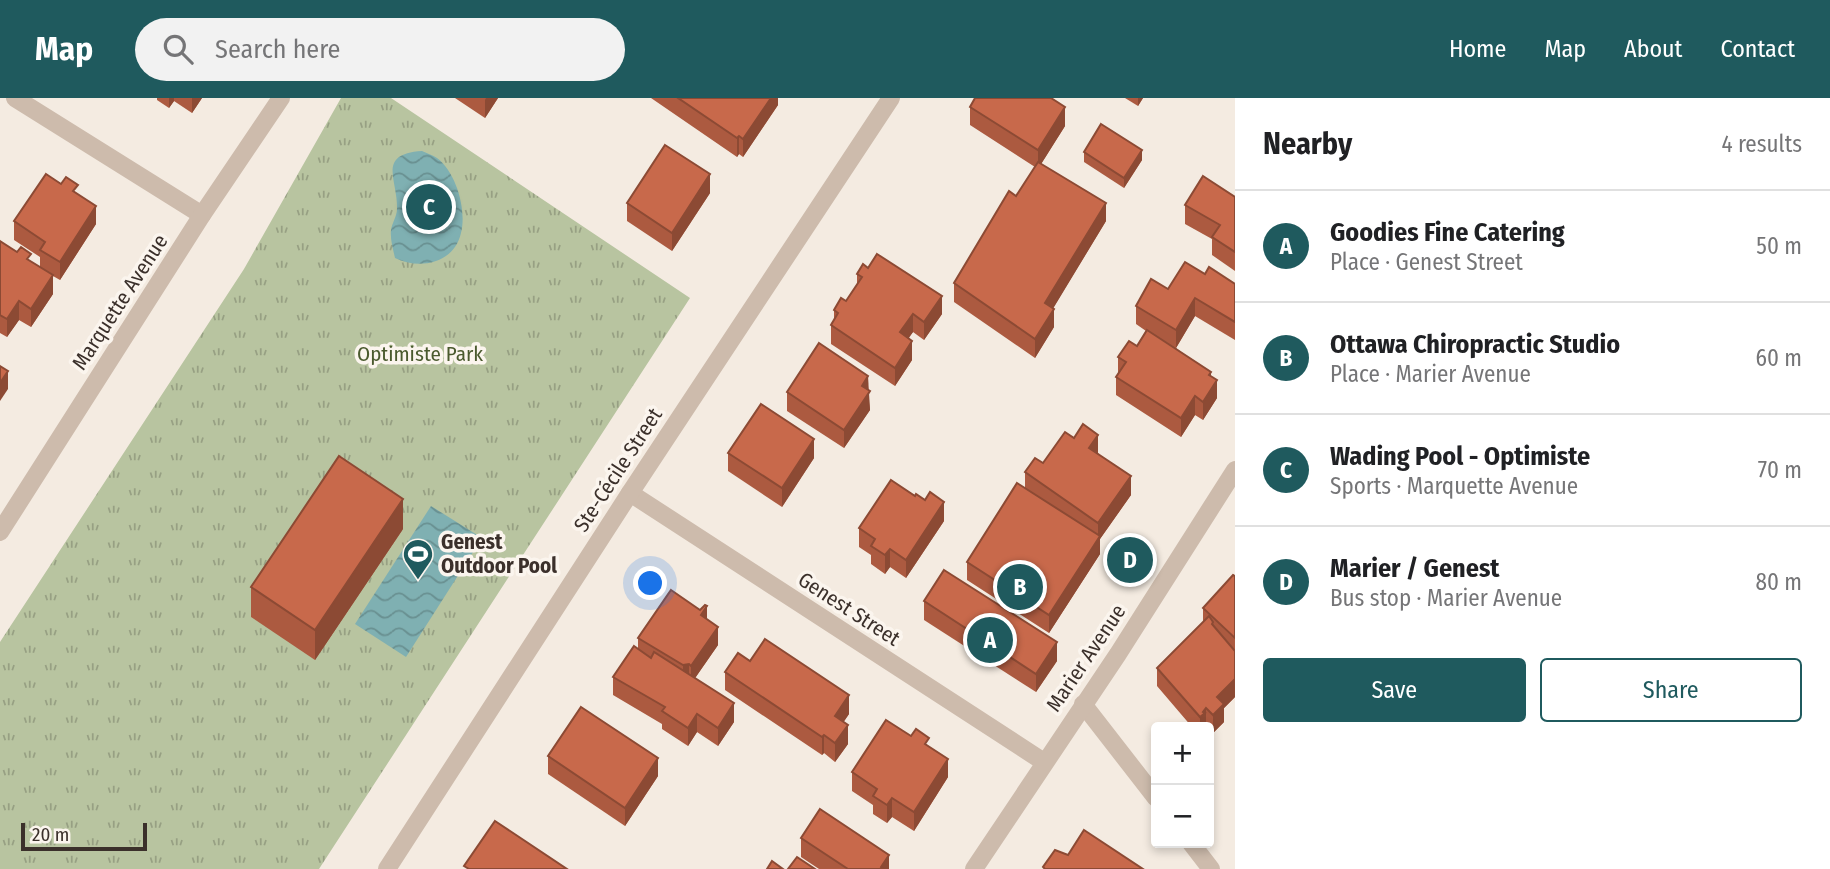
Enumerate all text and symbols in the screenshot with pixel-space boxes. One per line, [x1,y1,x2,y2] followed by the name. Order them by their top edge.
[135,18,625,81] search box
[35,29,93,69] text: Map
[159,30,197,68] icon: search
[215,34,340,65] text: Search here
[1449,35,1506,63] text: Home
[1544,35,1586,63] text: Map
[1624,35,1682,63] text: About
[1720,35,1795,63] text: Contact
[1263,126,1352,162] text: Nearby
[1721,130,1802,158] text: 4 results
[406,181,452,233] pin: C
[1330,217,1565,248] text: Goodies Fine Catering
[67,229,173,375] street label: Marquette Avenue
[1280,232,1292,260] text: A
[1756,232,1802,260] text: 50 m
[1330,248,1523,276] text: Place · Genest Street
[1330,329,1620,360] text: Ottawa Chiropractic Studio
[357,341,483,367] park label: Optimiste Park
[1280,344,1292,372] text: B
[1756,344,1802,372] text: 60 m
[1330,360,1531,388] text: Place · Marier Avenue
[568,403,668,537] street label: Ste-Cécile Street
[1330,441,1590,472] text: Wading Pool - Optimiste
[1280,456,1292,484] text: C
[1758,456,1802,484] text: 70 m
[1330,472,1578,500] text: Sports · Marquette Avenue
[441,529,557,579] place label: Genest Outdoor Pool
[1107,534,1153,586] pin: D
[401,537,435,581] sports icon: Genest Outdoor Pool
[1330,553,1499,584] text: Marier / Genest
[997,561,1043,613] pin: B
[633,566,667,600] your location
[793,566,905,652] street label: Genest Street
[1279,568,1293,596] text: D
[1755,568,1802,596] text: 80 m
[1330,584,1562,612] text: Bus stop · Marier Avenue
[1041,599,1131,717] street label: Marier Avenue
[967,614,1013,666] pin: A
[1263,658,1526,722] button: Save
[1540,658,1802,722] button: Share
[1151,722,1214,848] map controls
[1151,722,1214,785] button: +
[1151,785,1214,848] button: −
[21,820,147,852] scale bar
[32,823,69,846] text: 20 m

